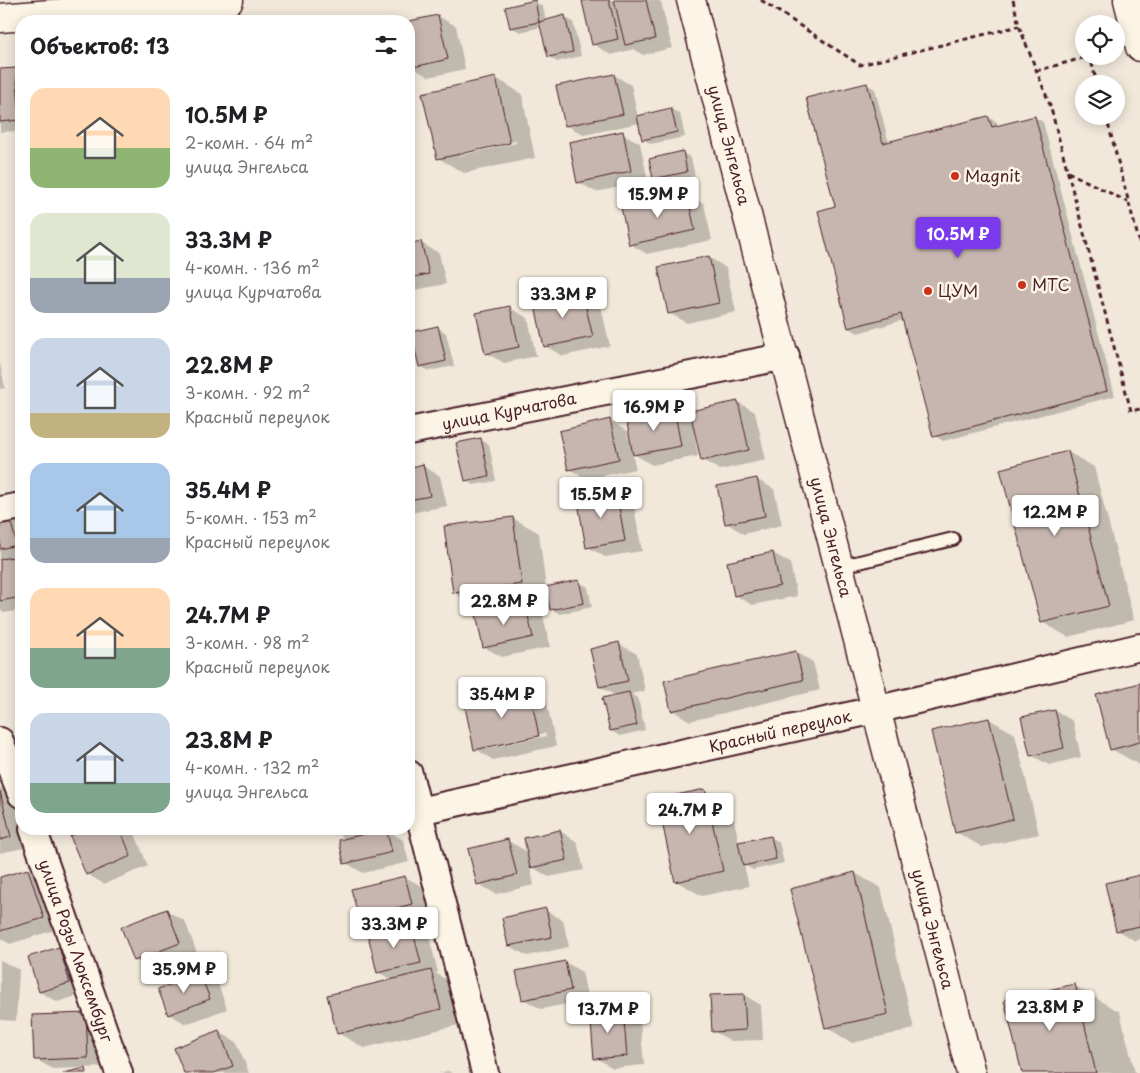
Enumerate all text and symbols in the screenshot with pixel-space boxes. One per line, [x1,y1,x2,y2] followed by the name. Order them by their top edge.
[1075,15,1125,125] map controls
[1075,15,1125,65] button: locate
[30,29,170,61] text: Объектов: 13
[372,31,400,59] icon: filters
[1075,75,1125,125] button: layers
[703,82,758,207] street label: улица Энгельса
[185,98,267,130] text: 10.5M ₽
[70,108,130,168] icon: home
[185,130,313,154] text: 2-комн. · 64 m²
[185,154,308,178] text: улица Энгельса
[965,163,1021,187] place label: Magnit
[949,170,961,182] marker: Magnit
[612,176,704,219] pin: 15.9M ₽
[628,181,688,205] text: 15.9M ₽
[912,216,1004,259] pin: 10.5M ₽
[927,221,989,245] text: 10.5M ₽
[185,223,272,255] text: 33.3M ₽
[70,233,130,293] icon: home
[185,255,319,279] text: 4-комн. · 136 m²
[1032,272,1070,296] place label: МТС
[517,276,609,319] pin: 33.3M ₽
[938,278,978,302] place label: ЦУМ
[185,279,321,303] text: улица Курчатова
[1016,279,1028,291] marker: МТС
[530,281,596,305] text: 33.3M ₽
[922,285,934,297] marker: ЦУМ
[185,348,273,380] text: 22.8M ₽
[70,358,130,418] icon: home
[185,380,310,404] text: 3-комн. · 92 m²
[440,385,578,435] street label: улица Курчатова
[608,390,700,432] pin: 16.9M ₽
[623,394,685,418] text: 16.9M ₽
[185,404,330,428] text: Красный переулок
[185,473,271,505] text: 35.4M ₽
[805,474,859,600] street label: улица Энгельса
[555,476,647,519] pin: 15.5M ₽
[570,481,632,505] text: 15.5M ₽
[70,483,130,543] icon: home
[1009,494,1101,537] pin: 12.2M ₽
[1023,499,1087,523] text: 12.2M ₽
[185,505,317,529] text: 5-комн. · 153 m²
[185,529,330,553] text: Красный переулок
[458,584,550,626] pin: 22.8M ₽
[471,588,538,612] text: 22.8M ₽
[185,598,270,630] text: 24.7M ₽
[70,608,130,668] icon: home
[185,630,310,654] text: 3-комн. · 98 m²
[185,654,330,678] text: Красный переулок
[456,676,548,719] pin: 35.4M ₽
[469,681,535,705] text: 35.4M ₽
[707,703,854,757] street label: Красный переулок
[185,723,273,755] text: 23.8M ₽
[70,733,130,793] icon: home
[185,755,319,779] text: 4-комн. · 132 m²
[185,779,308,803] text: улица Энгельса
[644,792,736,835] pin: 24.7M ₽
[658,797,722,821] text: 24.7M ₽
[34,856,120,1046] street label: улица Розы Люксембург
[907,866,961,992] street label: улица Энгельса
[348,906,440,949] pin: 33.3M ₽
[361,911,427,935] text: 33.3M ₽
[138,952,230,994] pin: 35.9M ₽
[152,956,216,980] text: 35.9M ₽
[1004,990,1096,1032] pin: 23.8M ₽
[562,992,654,1034] pin: 13.7M ₽
[1017,994,1083,1018] text: 23.8M ₽
[577,996,639,1020] text: 13.7M ₽

